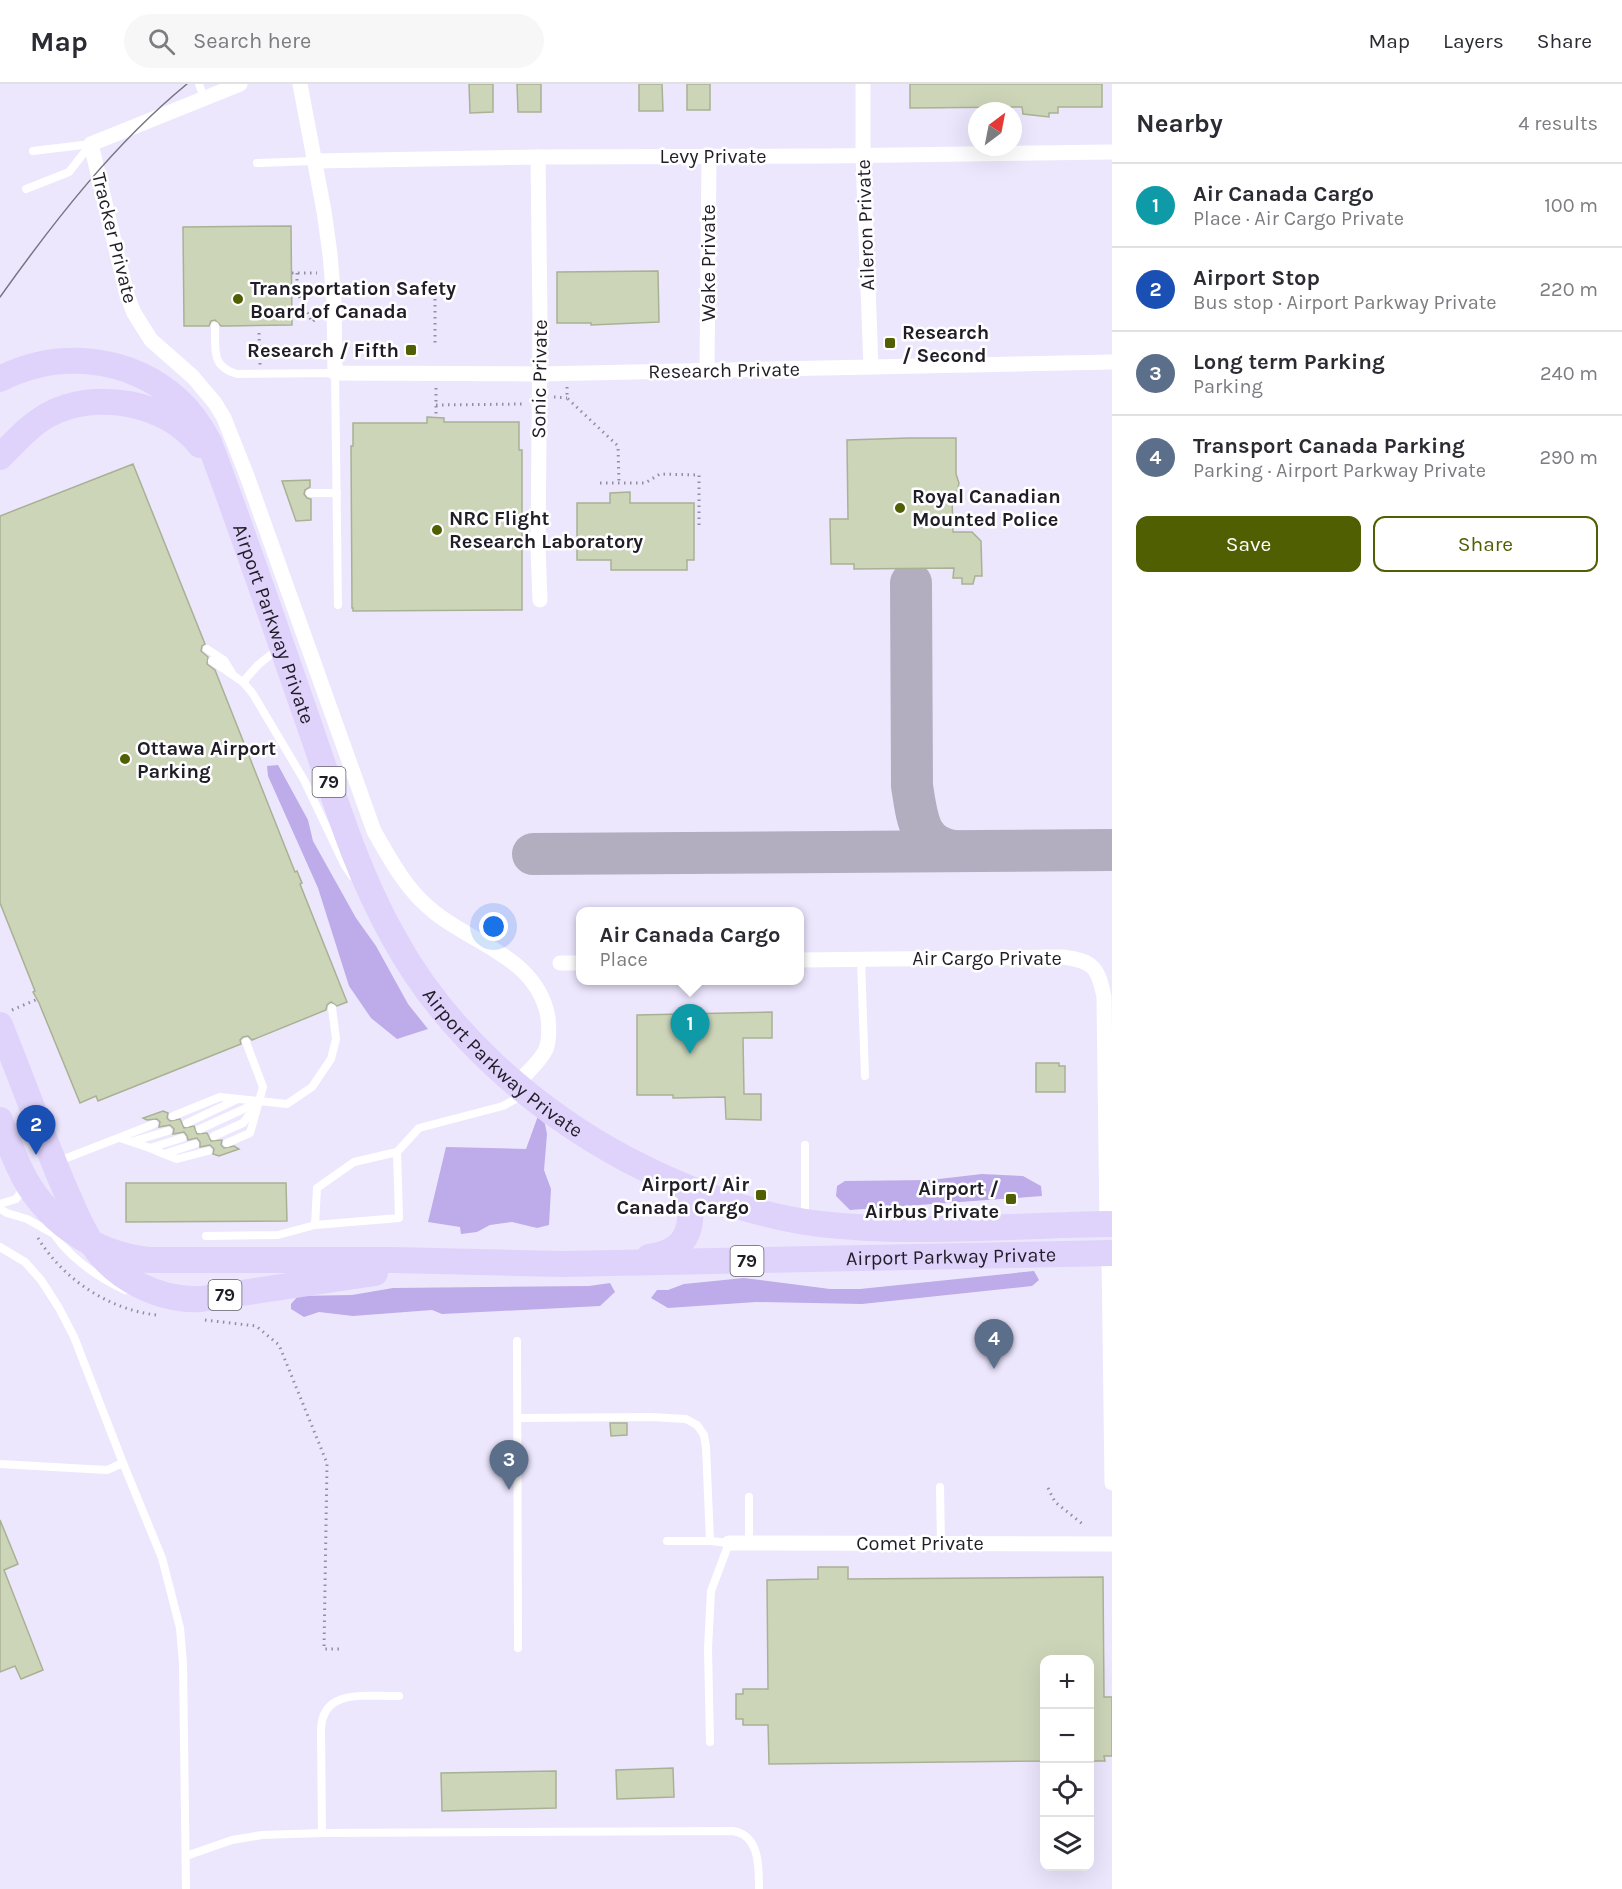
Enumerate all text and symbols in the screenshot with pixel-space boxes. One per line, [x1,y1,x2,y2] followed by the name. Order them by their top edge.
[124,14,544,68] search box
[30,25,88,58] text: Map
[145,25,178,58] icon: search
[193,28,311,54] text: Search here
[1368,29,1410,53] text: Map
[1443,29,1504,53] text: Layers
[1537,29,1592,53] text: Share
[968,102,1022,156] north arrow
[1136,108,1223,139] text: Nearby
[1518,112,1598,135] text: 4 results
[660,145,766,168] street label: Levy Private
[852,159,879,291] street label: Aileron Private
[87,170,142,306] street label: Tracker Private
[1193,181,1374,207] text: Air Canada Cargo
[1152,194,1159,217] text: 1
[1544,194,1598,217] text: 100 m
[697,204,720,322] street label: Wake Private
[1193,207,1404,230] text: Place · Air Cargo Private
[1193,265,1320,291] text: Airport Stop
[250,277,456,323] place label: Transportation Safety Board of Canada
[1149,278,1162,301] text: 2
[1539,278,1598,301] text: 220 m
[1193,291,1497,314] text: Bus stop · Airport Parkway Private
[231,292,245,306] marker: Transportation Safety Board of Canada
[527,319,552,439] street label: Sonic Private
[902,321,989,367] place label: Research / Second
[883,336,897,350] marker: Research / Second
[247,339,399,362] place label: Research / Fifth
[404,343,418,357] marker: Research / Fifth
[1193,349,1385,375] text: Long term Parking
[648,358,800,383] street label: Research Private
[1149,362,1162,385] text: 3
[1540,362,1598,385] text: 240 m
[1193,375,1263,398] text: Parking
[1193,433,1465,459] text: Transport Canada Parking
[1150,446,1161,469] text: 4
[1539,446,1598,469] text: 290 m
[1193,459,1486,482] text: Parking · Airport Parkway Private
[912,485,1061,531] place label: Royal Canadian Mounted Police
[893,501,907,515] marker: Royal Canadian Mounted Police
[449,507,643,553] place label: NRC Flight Research Laboratory
[1136,516,1361,572] button: Save
[1373,516,1598,572] button: Share
[228,521,319,727] street label: Airport Parkway Private
[430,523,444,537] marker: NRC Flight Research Laboratory
[137,737,276,783] place label: Ottawa Airport Parking
[118,752,132,766] marker: Ottawa Airport Parking
[312,767,346,797] road number: 79
[576,907,804,985] popup
[479,912,508,941] your location
[599,922,781,948] text: Air Canada Cargo
[912,947,1062,970] street label: Air Cargo Private
[599,948,648,971] text: Place
[418,984,587,1142] street label: Airport Parkway Private
[670,1004,710,1054] pin: 1
[16,1106,56,1155] pin: 2
[616,1173,749,1219] place label: Airport/ Air Canada Cargo
[865,1177,999,1223] place label: Airport / Airbus Private
[754,1188,768,1202] marker: Airport/ Air Canada Cargo
[1004,1192,1018,1206] marker: Airport / Airbus Private
[846,1243,1056,1270] street label: Airport Parkway Private
[730,1246,764,1276] road number: 79
[208,1280,242,1310] road number: 79
[974,1320,1014,1369] pin: 4
[490,1440,528,1490] pin: 3
[856,1532,984,1555] street label: Comet Private
[1040,1655,1094,1871] map controls
[1040,1655,1094,1709] button: +
[1040,1709,1094,1763] button: −
[1040,1763,1094,1817] button: locate
[1040,1817,1094,1871] button: layers

